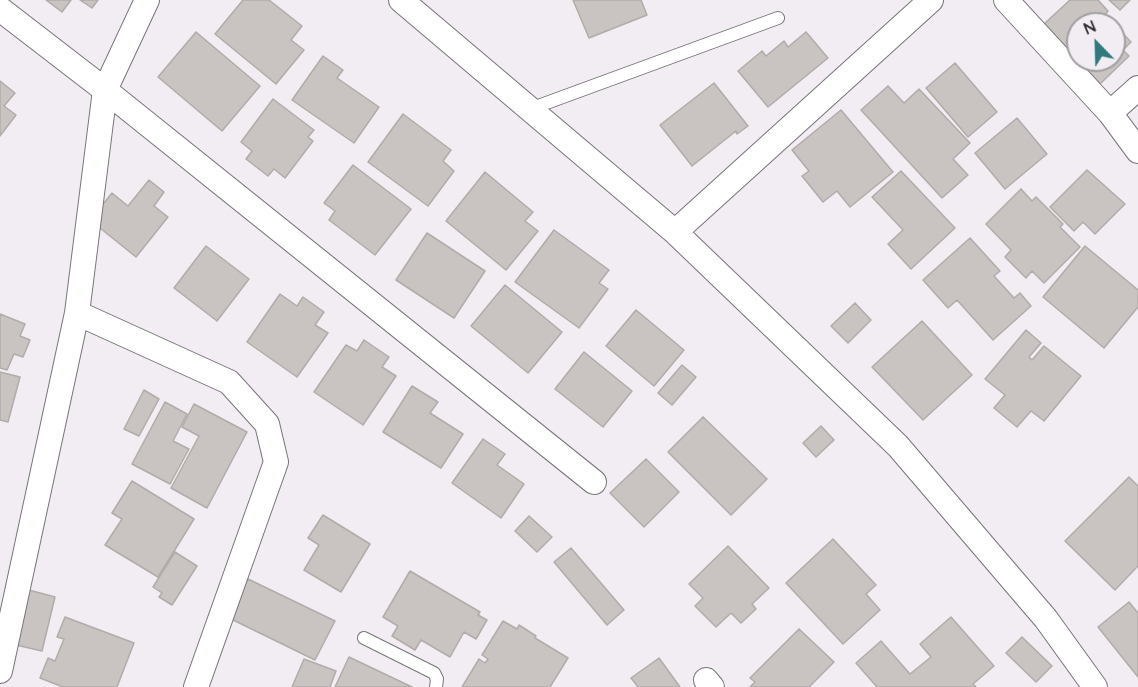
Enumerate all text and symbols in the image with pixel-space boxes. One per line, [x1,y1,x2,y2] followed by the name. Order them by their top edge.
[1066,12,1126,72] north arrow
[1080,16,1099,39] text: N

